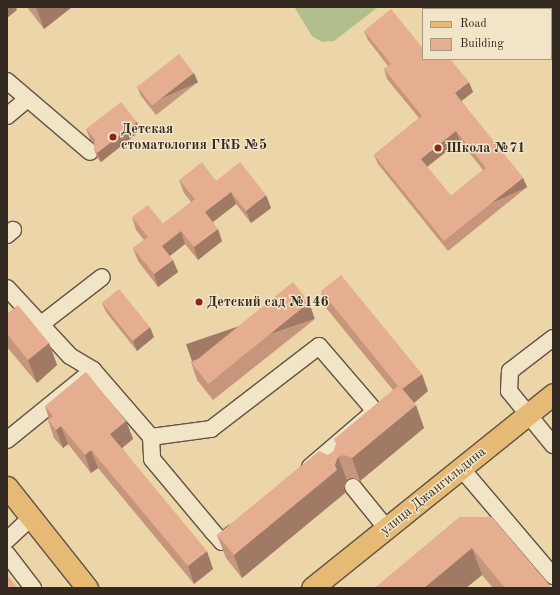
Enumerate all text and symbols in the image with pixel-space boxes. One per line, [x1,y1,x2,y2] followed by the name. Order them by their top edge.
[422,8,552,60] legend
[460,18,487,30] text: Road
[460,38,504,50] text: Building
[121,121,267,154] place label: Детская стоматология ГКБ №5
[108,132,118,142] marker: Детская стоматология ГКБ №5
[446,140,525,156] place label: Школа №71
[433,143,443,153] marker: Школа №71
[207,294,329,310] place label: Детский сад №146
[194,297,204,307] marker: Детский сад №146
[377,443,489,539] street label: улица Джангильдина

